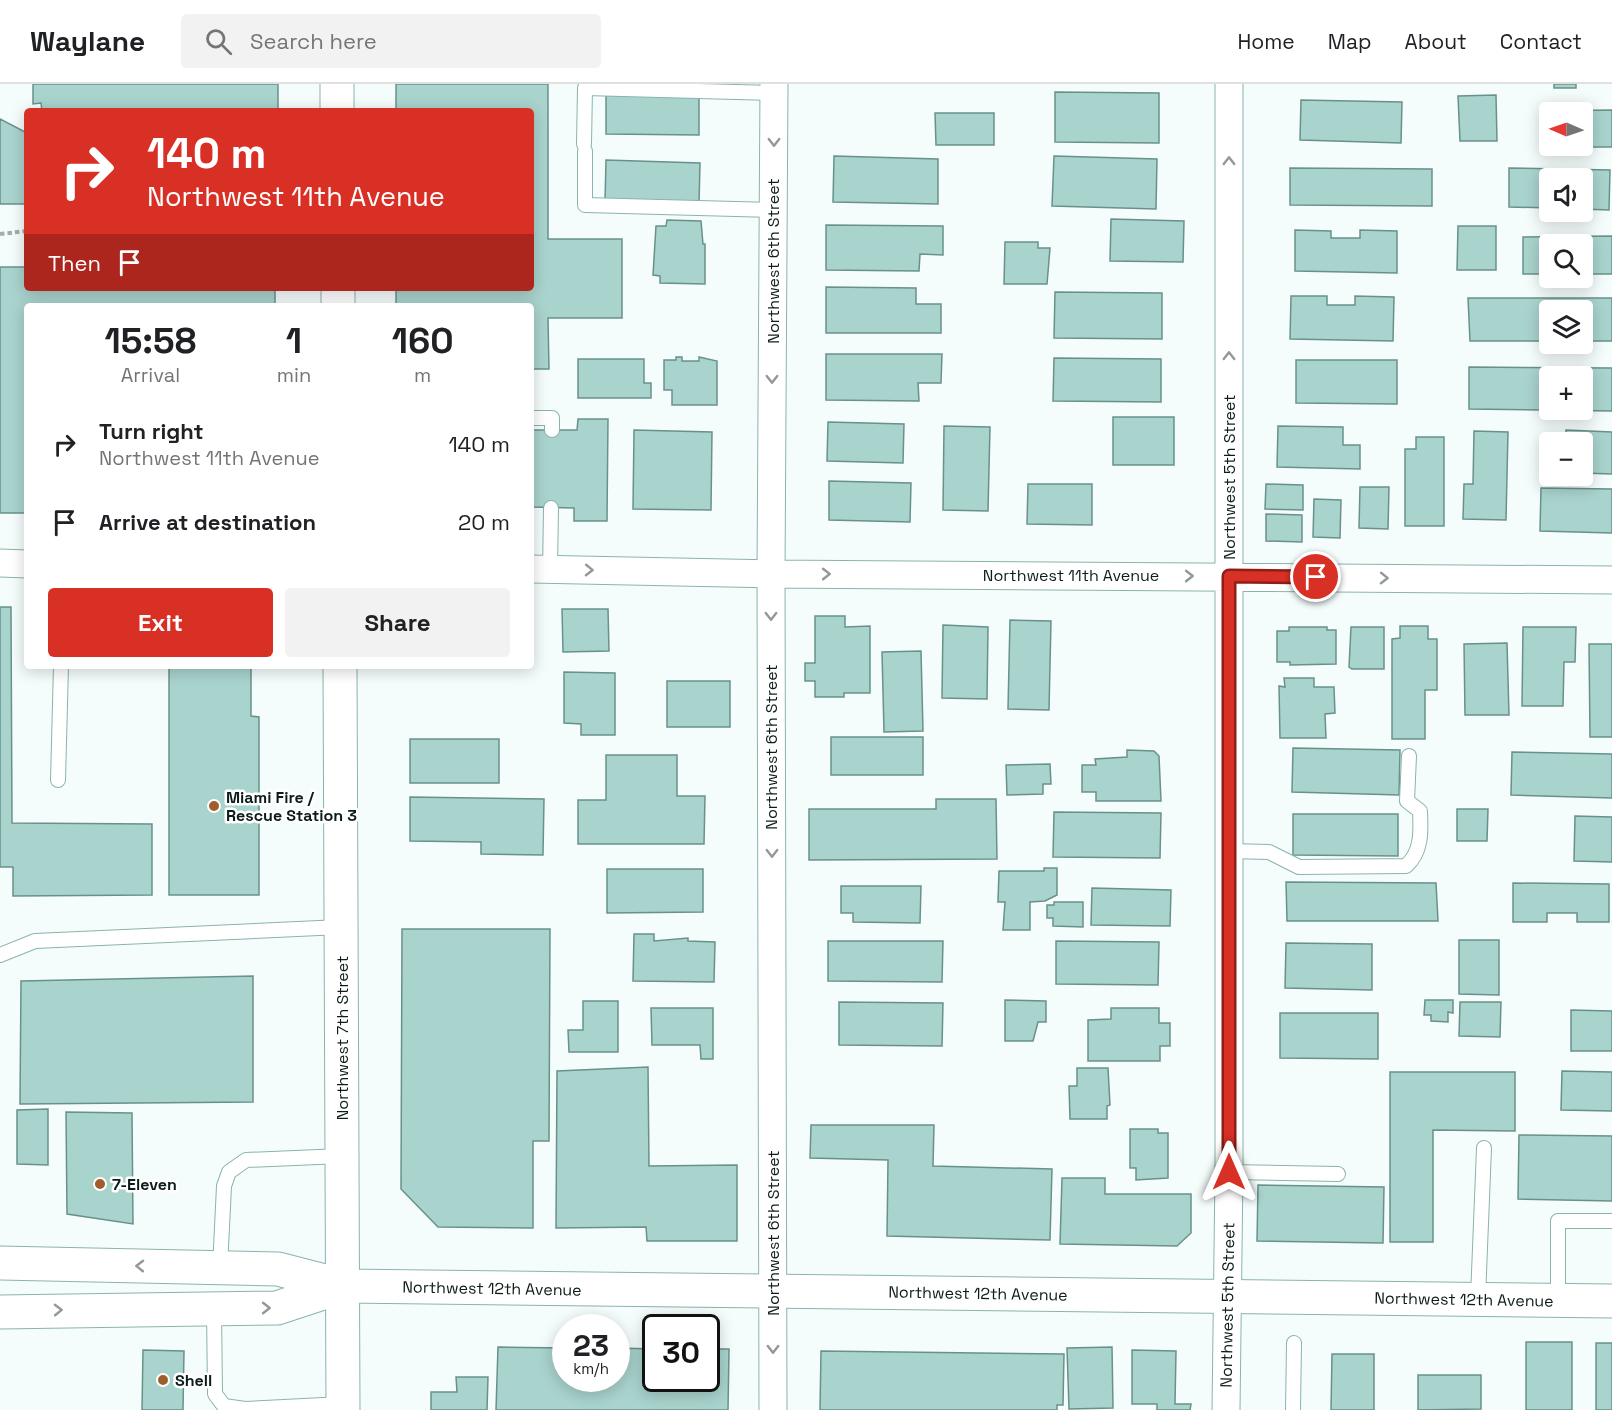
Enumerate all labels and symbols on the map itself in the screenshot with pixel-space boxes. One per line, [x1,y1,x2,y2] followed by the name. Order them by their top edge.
[1539,102,1593,156] north arrow
[768,138,780,147] one-way arrow
[1223,156,1235,165] one-way arrow
[763,178,784,344] street label: Northwest 6th Street
[1223,351,1235,360] one-way arrow
[766,375,779,384] one-way arrow
[1219,394,1240,560] street label: Northwest 5th Street
[1290,551,1341,602] pin
[585,564,594,577] one-way arrow
[983,565,1159,586] street label: Northwest 11th Avenue
[822,568,831,580] one-way arrow
[1185,570,1194,582] one-way arrow
[1380,571,1389,584] one-way arrow
[765,612,777,621] one-way arrow
[761,664,782,830] street label: Northwest 6th Street
[226,787,357,826] place label: Miami Fire / Rescue Station 3
[207,799,221,813] marker: Miami Fire / Rescue Station 3
[766,849,778,858] one-way arrow
[332,956,353,1120] street label: Northwest 7th Street
[1197,1140,1261,1204] position arrow
[763,1150,784,1316] street label: Northwest 6th Street
[112,1174,177,1195] place label: 7-Eleven
[93,1177,107,1191] marker: 7-Eleven
[1216,1222,1239,1388] street label: Northwest 5th Street
[136,1260,145,1272] one-way arrow
[402,1276,582,1301] street label: Northwest 12th Avenue
[888,1281,1068,1306] street label: Northwest 12th Avenue
[1374,1287,1554,1312] street label: Northwest 12th Avenue
[262,1302,271,1314] one-way arrow
[54,1304,63,1317] one-way arrow
[642,1314,720,1392] speed limit sign: 30
[767,1345,779,1354] one-way arrow
[175,1370,212,1391] place label: Shell
[156,1373,170,1387] marker: Shell

